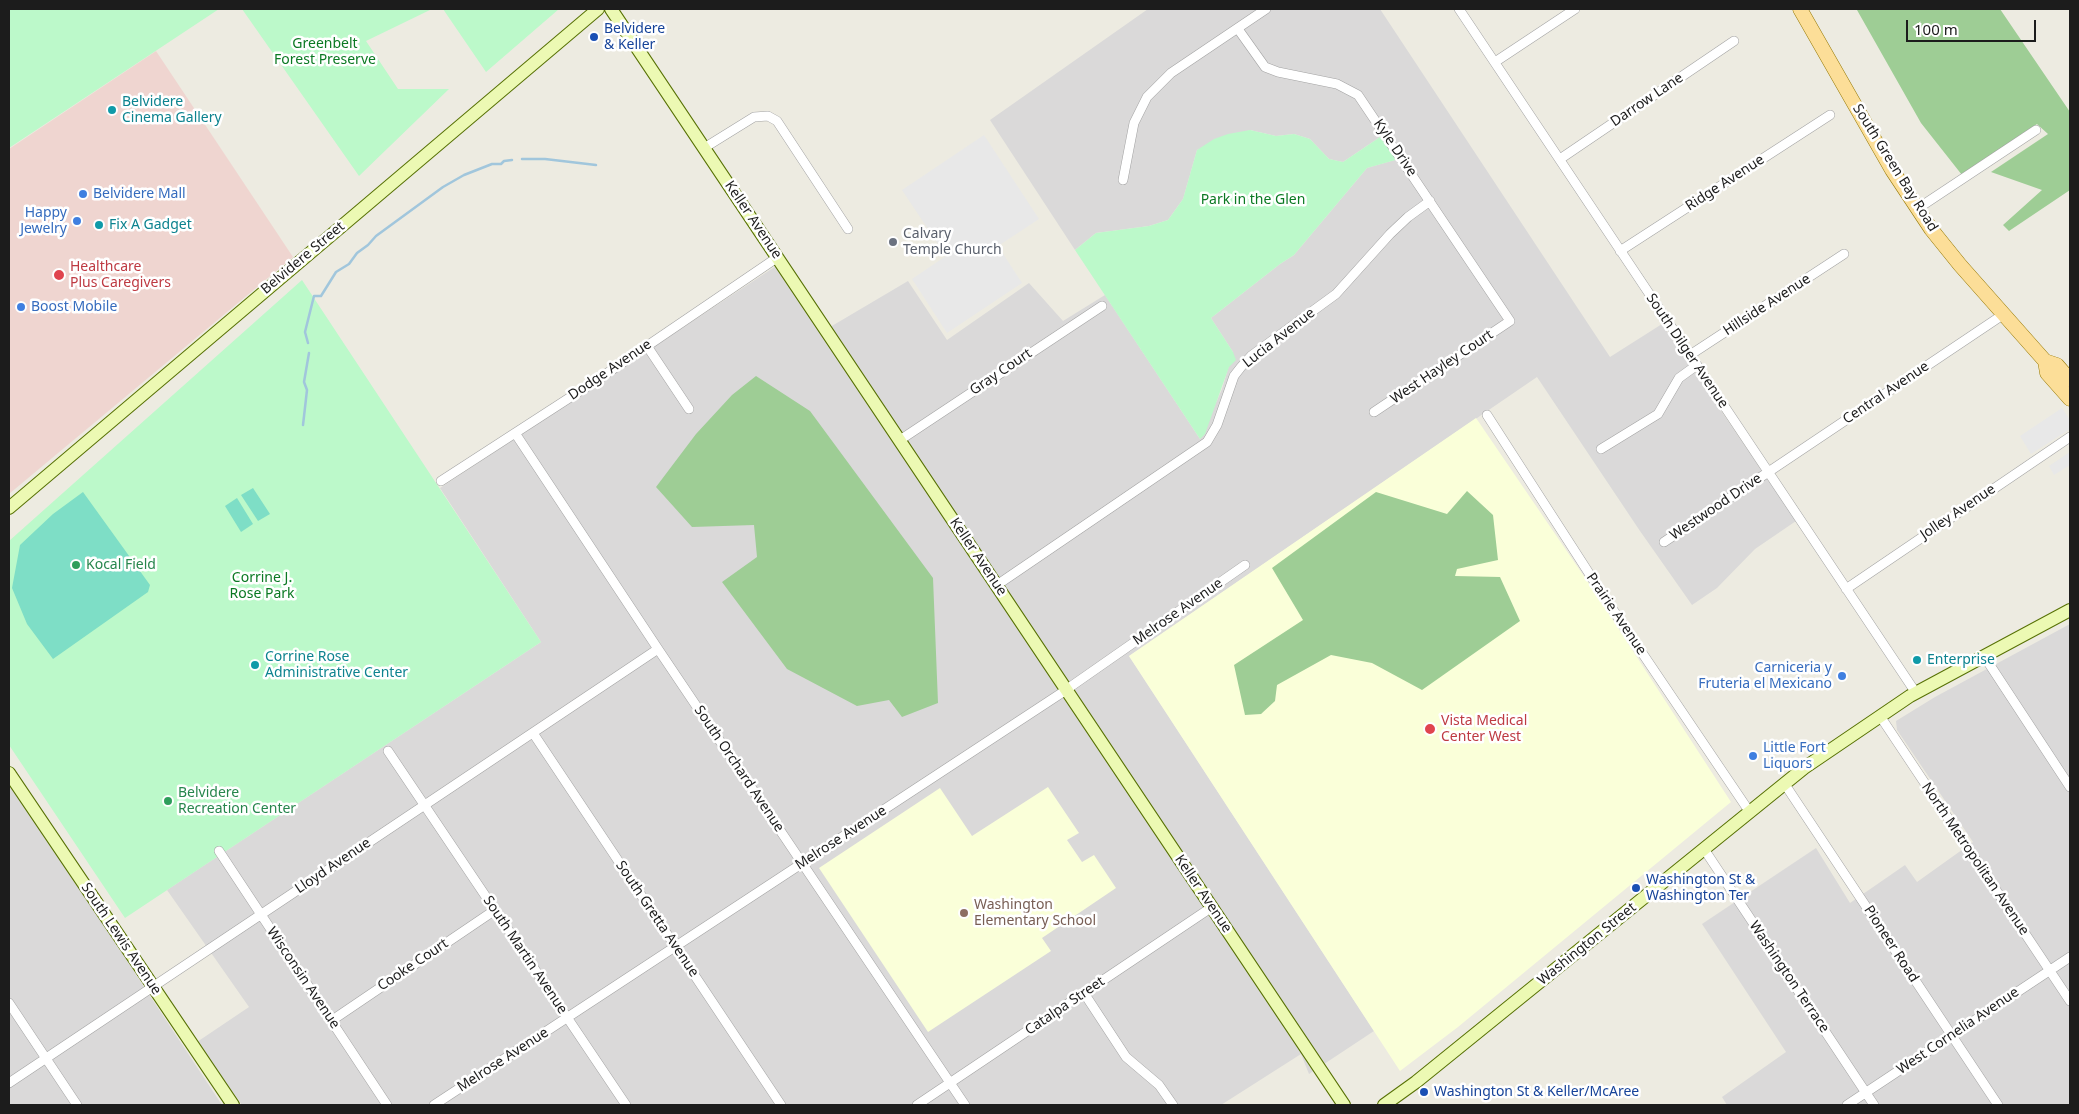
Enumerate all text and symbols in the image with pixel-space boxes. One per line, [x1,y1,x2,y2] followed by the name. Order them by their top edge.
[1909,10,2039,42] scale bar
[1914,19,1958,39] text: 100 m
[604,21,665,54] place label: Belvidere & Keller
[588,31,600,43] marker: Belvidere & Keller
[274,36,376,68] park label: Greenbelt Forest Preserve
[1608,70,1686,130] street label: Darrow Lane
[122,94,222,126] place label: Belvidere Cinema Gallery
[1849,101,1941,235] street label: South Green Bay Road
[106,104,118,116] marker: Belvidere Cinema Gallery
[1370,116,1420,180] street label: Kyle Drive
[1683,151,1767,215] street label: Ridge Avenue
[721,178,785,262] street label: Keller Avenue
[93,186,186,202] place label: Belvidere Mall
[77,188,89,200] marker: Belvidere Mall
[1201,192,1305,208] park label: Park in the Glen
[20,205,67,238] place label: Happy Jewelry
[71,215,83,227] marker: Happy Jewelry
[109,217,192,233] place label: Fix A Gadget
[258,218,348,298] street label: Belvidere Street
[93,219,105,231] marker: Fix A Gadget
[903,226,1002,258] place label: Calvary Temple Church
[887,236,899,248] marker: Calvary Temple Church
[70,259,171,292] place label: Healthcare Plus Caregivers
[52,268,66,282] marker: Healthcare Plus Caregivers
[1720,270,1814,340] street label: Hillside Avenue
[1642,290,1732,412] street label: South Dilger Avenue
[31,299,117,315] place label: Boost Mobile
[15,301,27,313] marker: Boost Mobile
[1240,305,1318,371] street label: Lucia Avenue
[1387,326,1497,408] street label: West Hayley Court
[565,336,655,404] street label: Dodge Avenue
[967,345,1035,399] street label: Gray Court
[1840,358,1932,428] street label: Central Avenue
[1667,470,1765,544] street label: Westwood Drive
[1917,481,1999,543] street label: Jolley Avenue
[946,515,1010,599] street label: Keller Avenue
[86,557,156,573] place label: Kocal Field
[70,559,82,571] marker: Kocal Field
[229,570,295,602] park label: Corrine J. Rose Park
[1582,570,1650,658] street label: Prairie Avenue
[1130,575,1226,649] street label: Melrose Avenue
[265,649,408,682] place label: Corrine Rose Administrative Center
[1927,652,1995,668] place label: Enterprise
[1911,654,1923,666] marker: Enterprise
[249,659,261,671] marker: Corrine Rose Administrative Center
[1698,660,1832,692] place label: Carniceria y Fruteria el Mexicano
[1836,670,1848,682] marker: Carniceria y Fruteria el Mexicano
[690,703,788,835] street label: South Orchard Avenue
[1441,713,1527,746] place label: Vista Medical Center West
[1423,722,1437,736] marker: Vista Medical Center West
[1763,740,1826,772] place label: Little Fort Liquors
[1747,750,1759,762] marker: Little Fort Liquors
[1918,779,2032,939] street label: North Metropolitan Avenue
[178,785,296,818] place label: Belvidere Recreation Center
[162,795,174,807] marker: Belvidere Recreation Center
[792,802,890,874] street label: Melrose Avenue
[292,835,374,897] street label: Lloyd Avenue
[1171,852,1235,936] street label: Keller Avenue
[612,858,702,980] street label: South Gretta Avenue
[1646,872,1755,904] place label: Washington St & Washington Ter
[77,880,165,998] street label: South Lewis Avenue
[1630,882,1642,894] marker: Washington St & Washington Ter
[479,893,571,1017] street label: South Martin Avenue
[974,897,1096,930] place label: Washington Elementary School
[1534,899,1640,989] street label: Washington Street
[1860,902,1922,986] street label: Pioneer Road
[958,907,970,919] marker: Washington Elementary School
[1745,918,1833,1036] street label: Washington Terrace
[263,924,343,1032] street label: Wisconsin Avenue
[374,935,452,995] street label: Cooke Court
[1022,973,1108,1039] street label: Catalpa Street
[1894,984,2022,1078] street label: West Cornelia Avenue
[454,1024,552,1096] street label: Melrose Avenue
[1434,1084,1639,1100] place label: Washington St & Keller/McAree
[1418,1086,1430,1098] marker: Washington St & Keller/McAree

